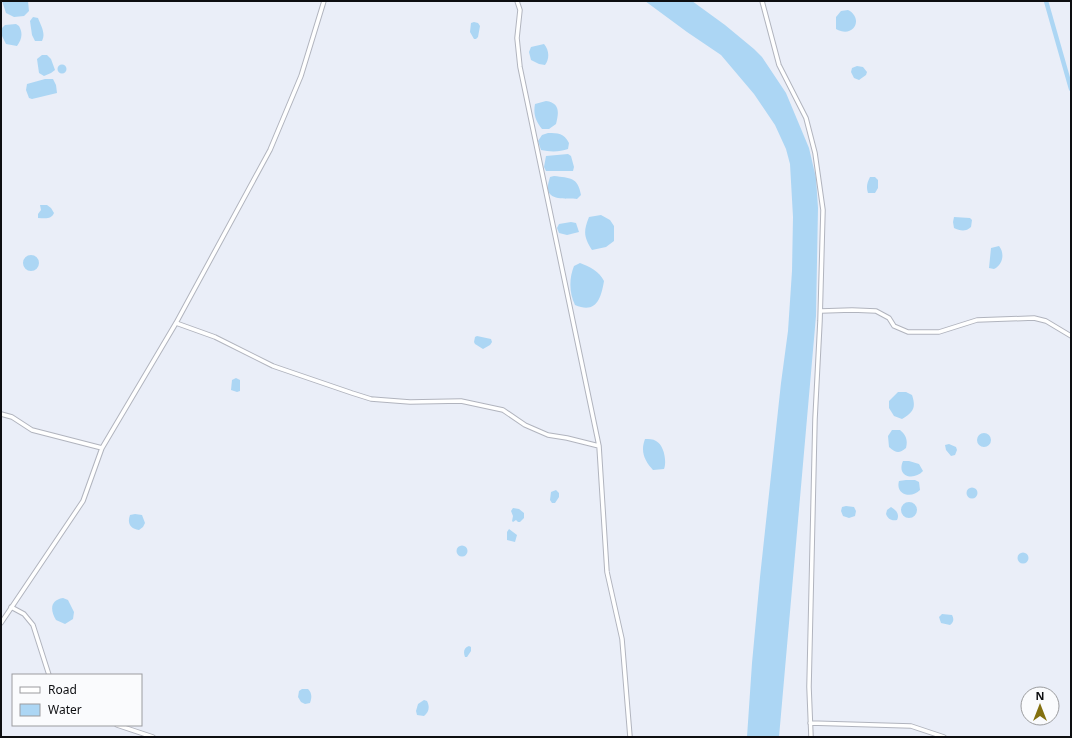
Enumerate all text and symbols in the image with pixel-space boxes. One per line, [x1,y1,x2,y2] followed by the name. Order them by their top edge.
[12,674,142,726] legend
[48,681,77,698] text: Road
[1020,686,1060,726] north arrow
[1036,688,1044,703] text: N
[48,701,82,718] text: Water

